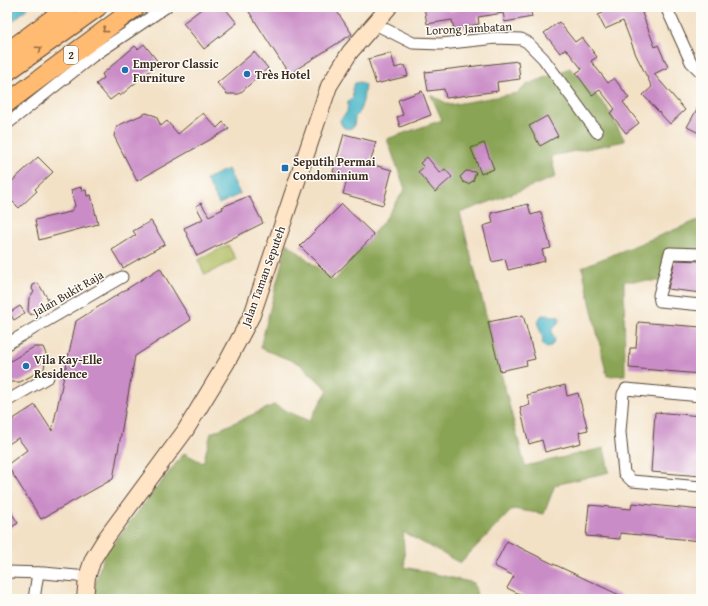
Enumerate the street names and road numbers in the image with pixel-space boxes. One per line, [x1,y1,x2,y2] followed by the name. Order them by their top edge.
[426,17,513,39] street label: Lorong Jambatan
[64,46,78,64] road number: 2
[236,223,289,330] street label: Jalan Taman Seputeh
[28,266,107,321] street label: Jalan Bukit Raja

